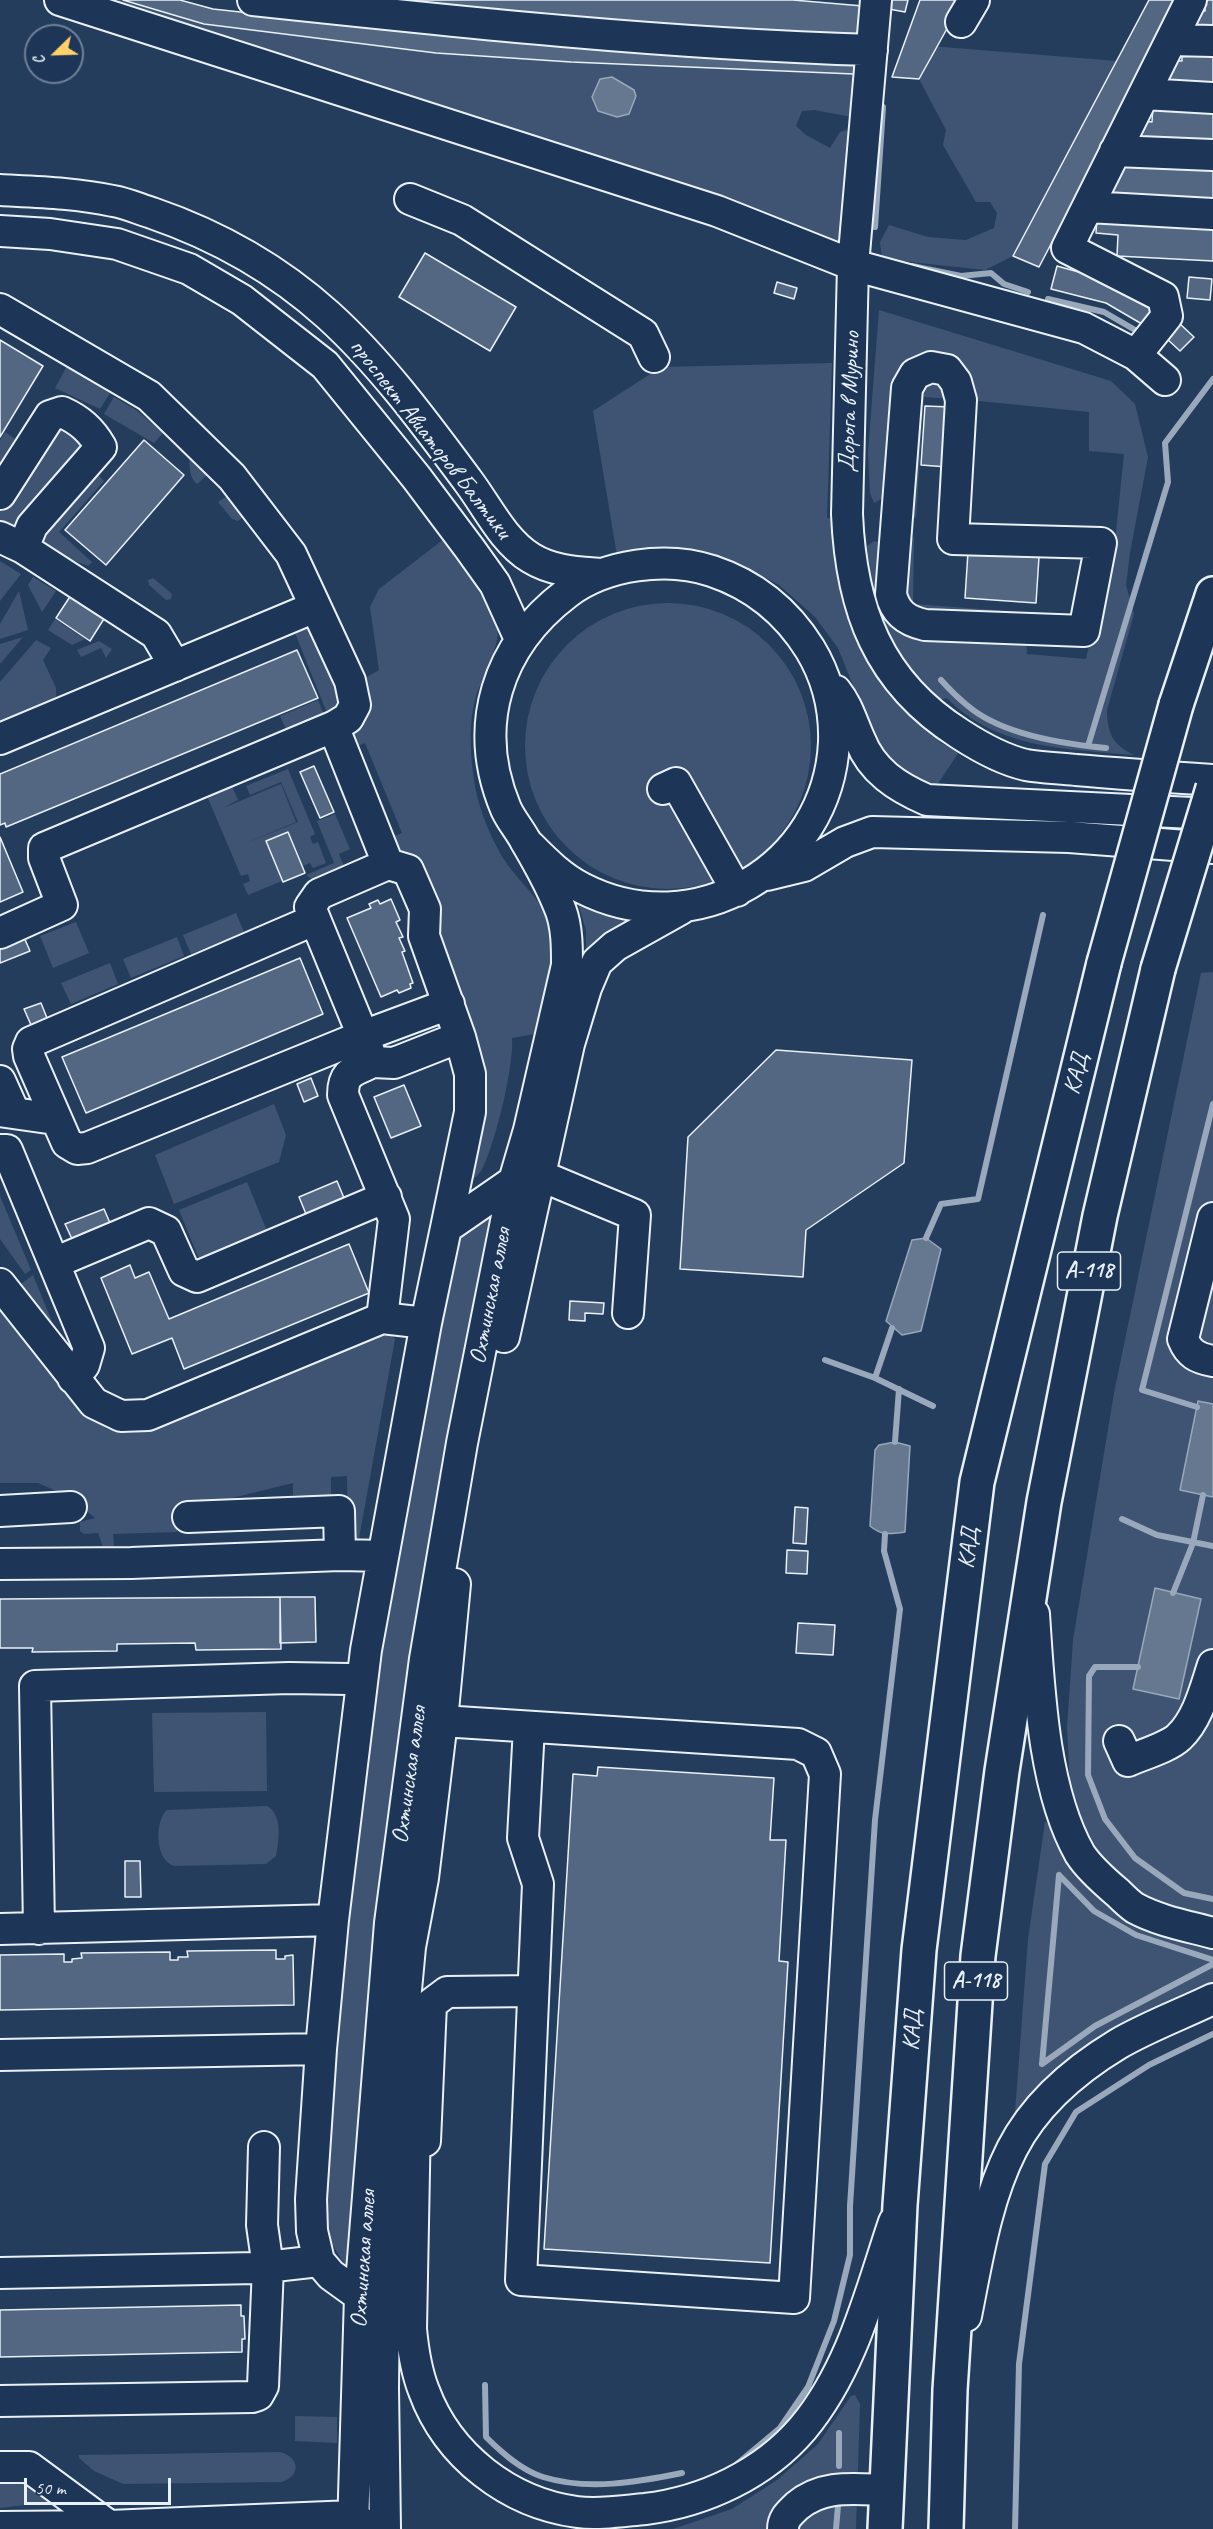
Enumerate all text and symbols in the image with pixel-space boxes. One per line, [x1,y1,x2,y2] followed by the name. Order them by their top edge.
[24,24,84,84] north arrow
[29,53,50,68] text: С
[833,331,867,473] street label: Дорога в Мурино
[343,333,517,545] street label: проспект Авиаторов Балтики
[1058,1050,1096,1098] street label: КАД
[464,1225,518,1367] street label: Охтинская аллея
[1058,1252,1120,1290] road number: А-118
[952,1526,986,1570] street label: КАД
[386,1705,434,1845] street label: Охтинская аллея
[944,1962,1008,2000] road number: А-118
[897,2008,929,2052] street label: КАД
[345,2189,383,2329] street label: Охтинская аллея
[27,2466,174,2504] scale bar
[35,2477,66,2499] text: 50 m

